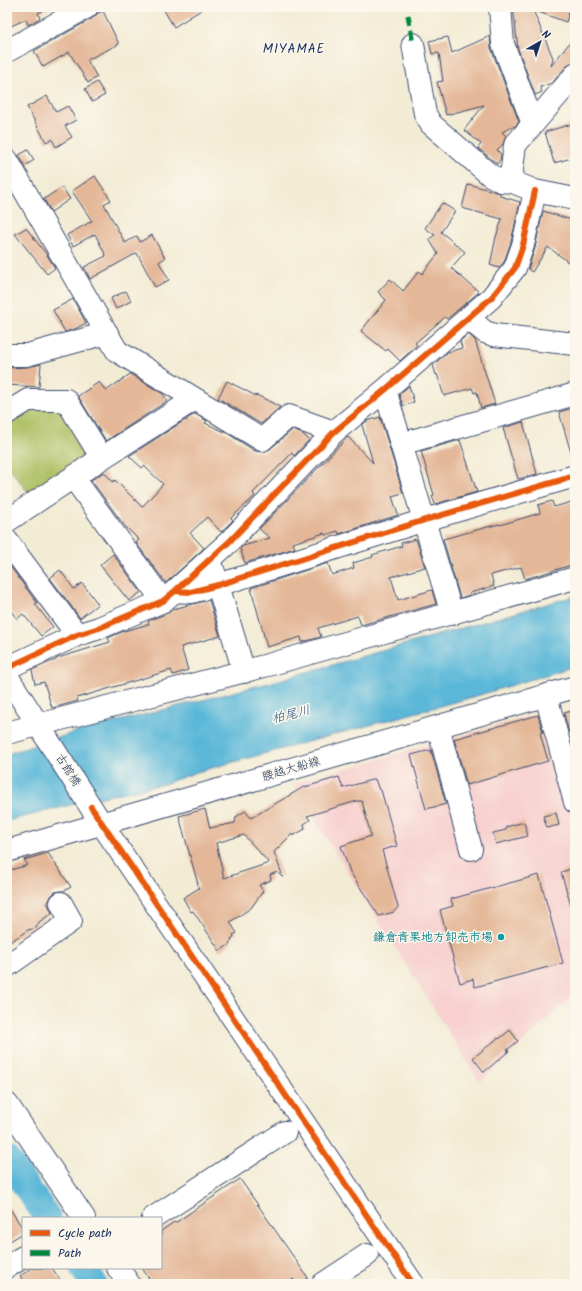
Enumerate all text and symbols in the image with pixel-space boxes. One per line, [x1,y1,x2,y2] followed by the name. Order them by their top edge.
[520,22,560,62] north arrow
[537,26,554,44] text: N
[263,39,325,60] district label: MIYAMAE
[270,700,312,730] water label: 柏尾川
[50,750,86,790] street label: 古館橋
[260,752,322,786] street label: 腰越大船線
[373,928,493,947] place label: 鎌倉青果地方卸売市場
[496,932,506,942] marker: 鎌倉青果地方卸売市場
[22,1217,162,1269] legend
[58,1224,112,1243] text: Cycle path
[58,1244,81,1263] text: Path

